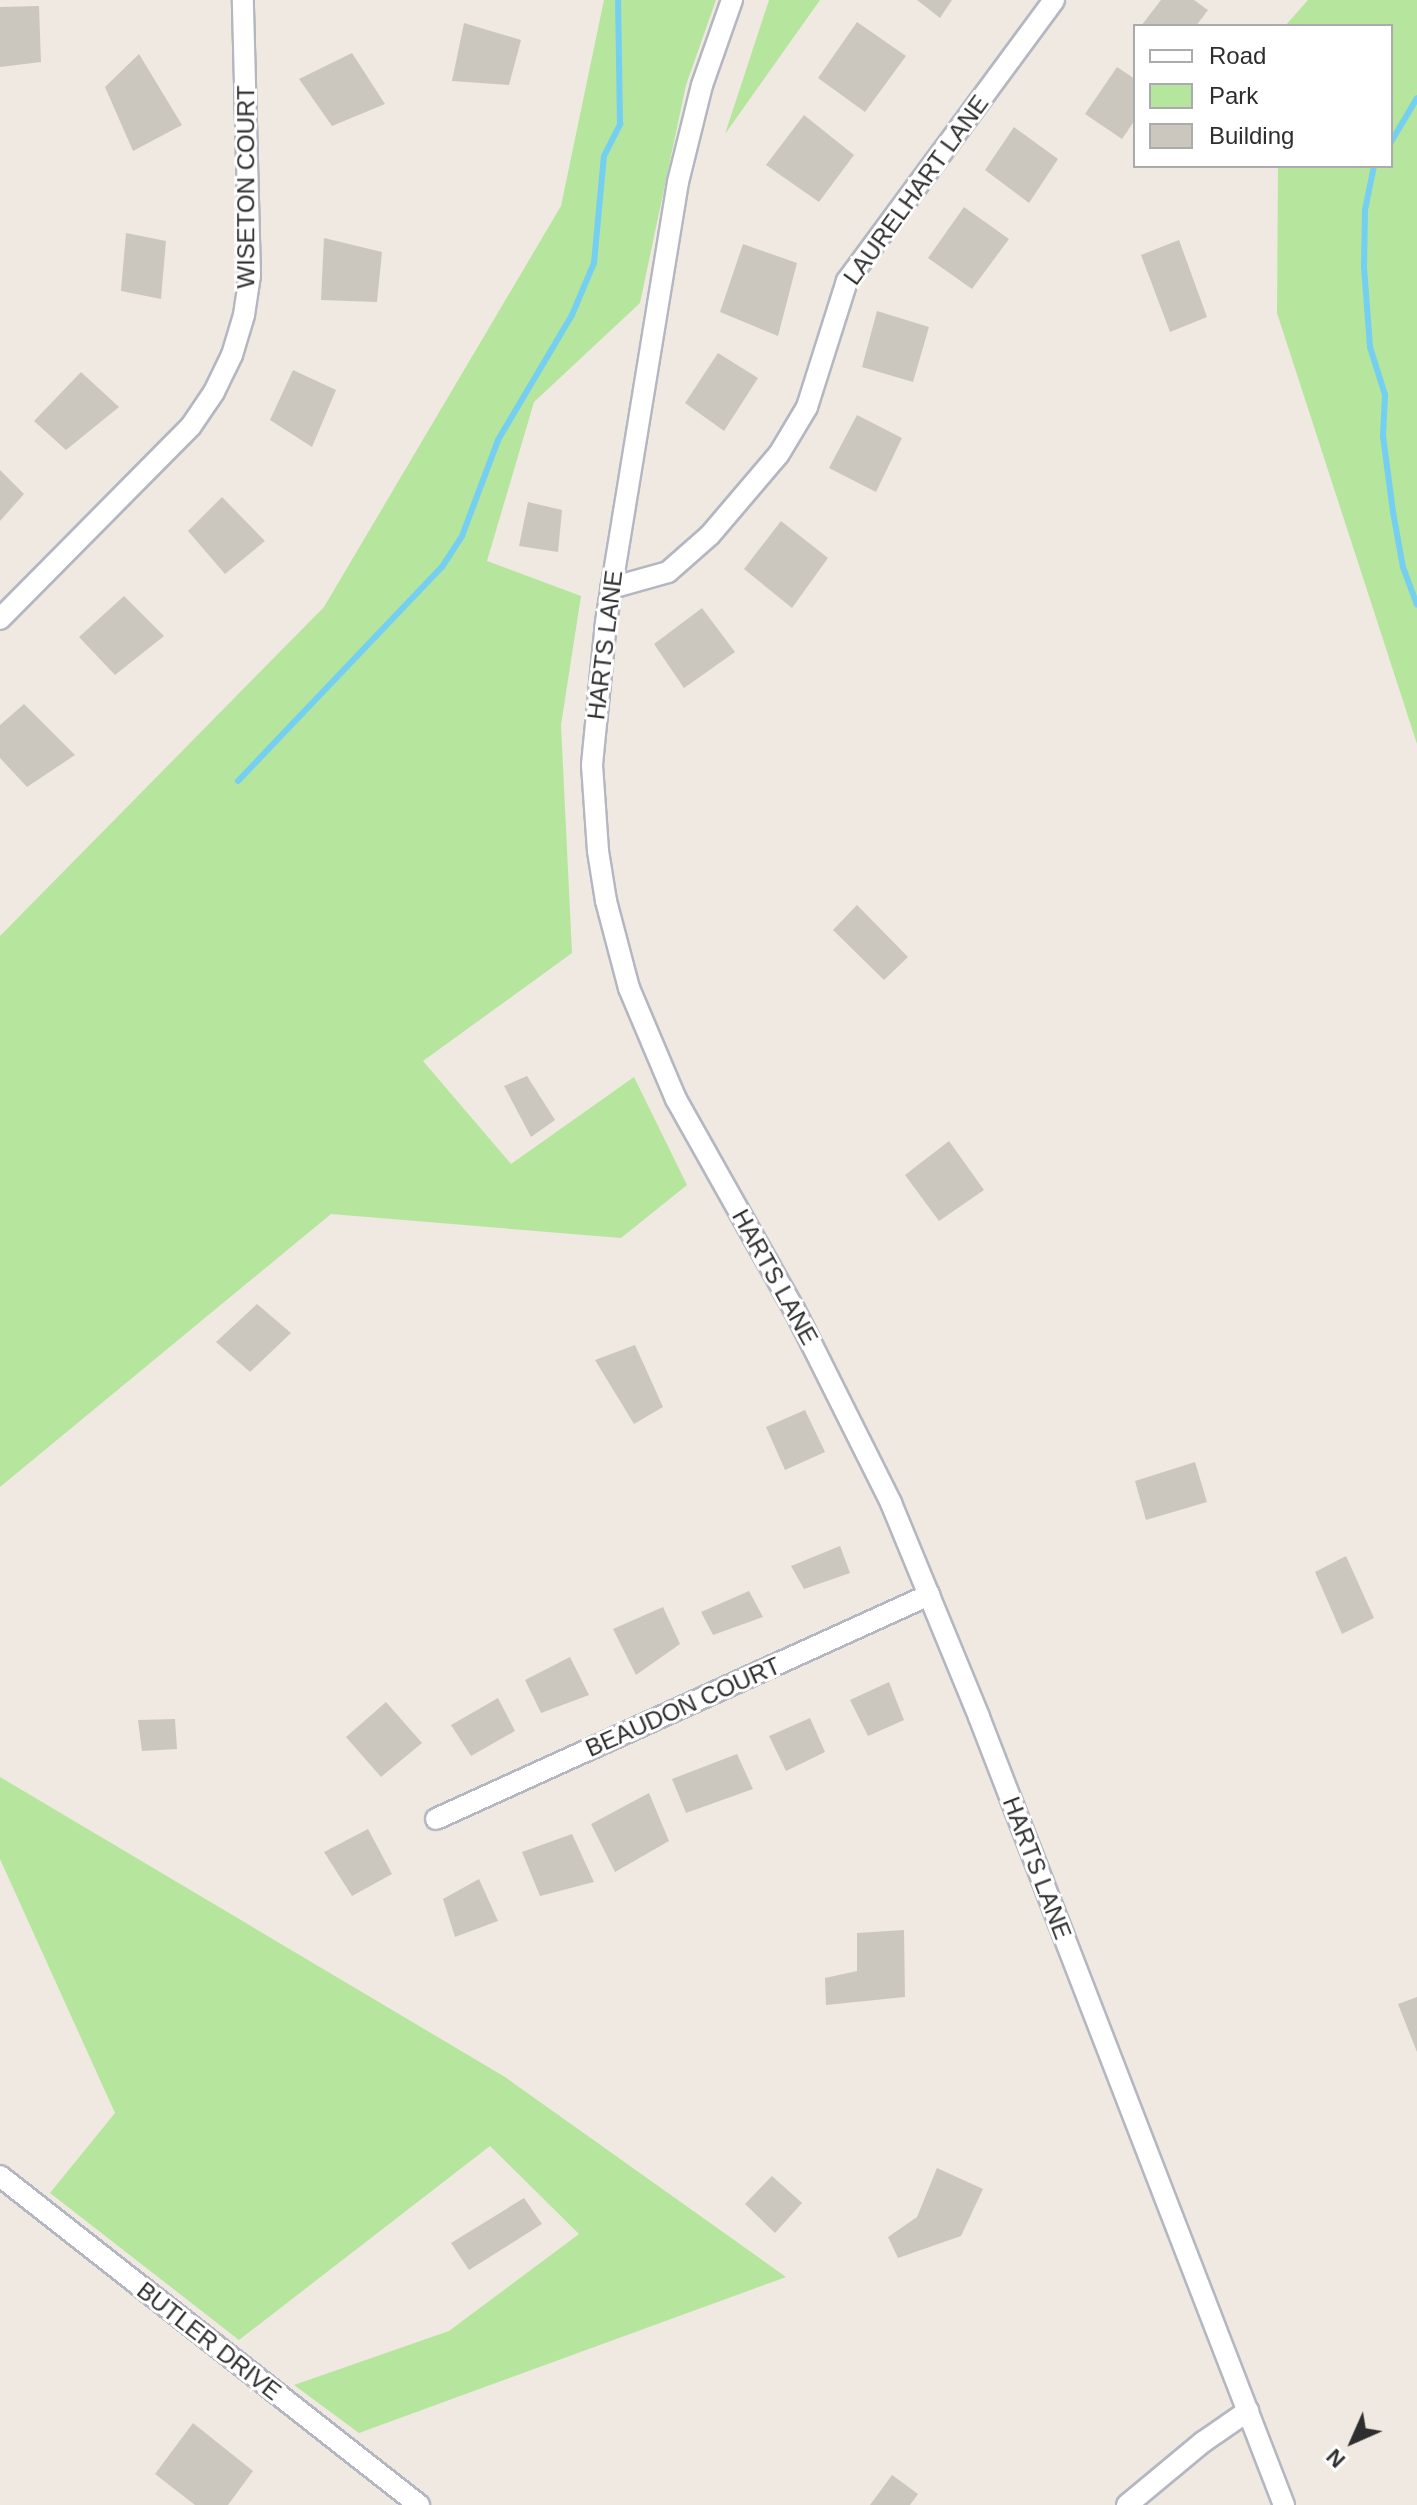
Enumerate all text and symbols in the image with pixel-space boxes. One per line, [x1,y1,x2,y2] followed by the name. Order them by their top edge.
[1133,24,1393,168] legend
[1209,42,1266,69] text: Road
[1209,82,1258,109] text: Park
[232,85,260,289] street label: WISETON COURT
[837,89,995,291] street label: LAURELHART LANE
[1209,122,1294,149] text: Building
[582,569,628,721] street label: HARTS LANE
[726,1204,824,1350] street label: HARTS LANE
[581,1651,785,1763] street label: BEAUDON COURT
[997,1793,1077,1943] street label: HARTS LANE
[131,2276,287,2406] street label: BUTLER DRIVE
[1313,2401,1393,2481] north arrow
[1321,2444,1350,2473] text: N

